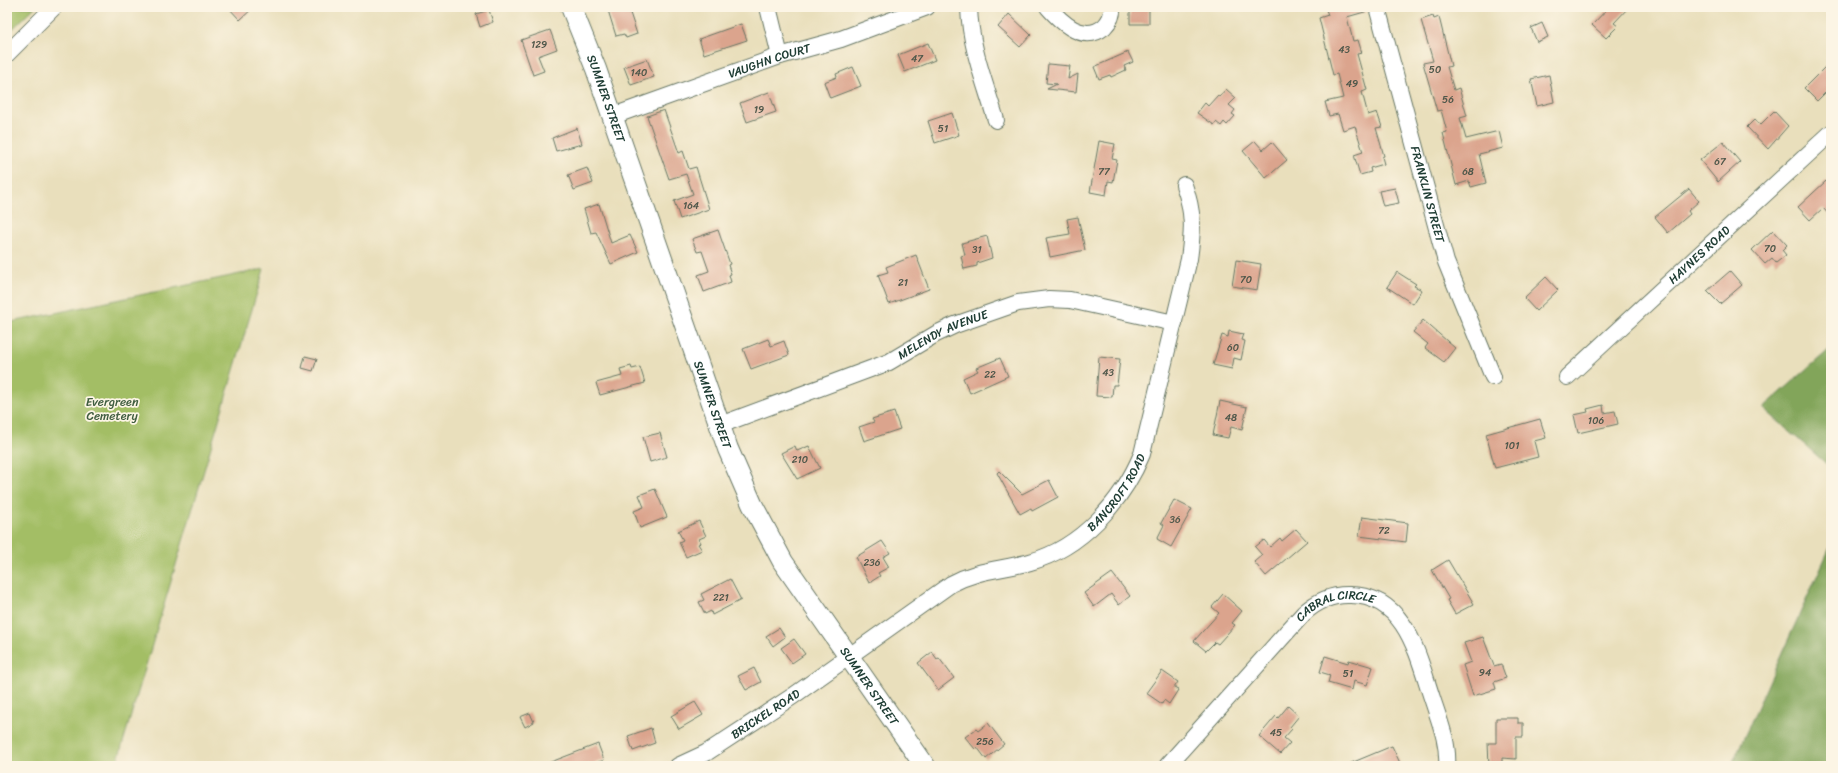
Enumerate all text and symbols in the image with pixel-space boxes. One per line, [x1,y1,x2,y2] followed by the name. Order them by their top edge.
[531,36,547,54] house number: 129
[725,37,814,85] street label: VAUGHN COURT
[1338,41,1350,59] house number: 43
[911,50,924,68] house number: 47
[580,51,632,146] street label: SUMNER STREET
[1429,61,1441,79] house number: 50
[631,64,647,82] house number: 140
[1346,75,1358,93] house number: 49
[1442,91,1454,109] house number: 56
[754,101,764,119] house number: 19
[938,120,948,138] house number: 51
[1404,143,1452,246] street label: FRANKLIN STREET
[1714,153,1727,171] house number: 67
[1098,163,1111,181] house number: 77
[1462,163,1474,181] house number: 68
[683,197,699,215] house number: 164
[1663,220,1736,290] street label: HAYNES ROAD
[1764,240,1776,258] house number: 70
[972,241,982,259] house number: 31
[1240,271,1252,289] house number: 70
[898,274,908,292] house number: 21
[893,303,992,366] street label: MELENDY AVENUE
[1227,339,1239,357] house number: 60
[687,358,738,452] street label: SUMNER STREET
[1102,364,1114,382] house number: 43
[984,366,996,384] house number: 22
[86,391,139,427] park label: Evergreen Cemetery
[1225,409,1237,427] house number: 48
[1588,412,1604,430] house number: 106
[1505,437,1519,455] house number: 101
[1082,449,1152,537] street label: BANCROFT ROAD
[792,451,808,469] house number: 210
[1169,511,1181,529] house number: 36
[1378,522,1390,540] house number: 72
[864,554,881,572] house number: 236
[1290,584,1380,627] street label: CABRAL CIRCLE
[713,589,729,607] house number: 221
[834,642,905,730] street label: SUMNER STREET
[1479,664,1491,682] house number: 94
[1343,665,1353,683] house number: 51
[726,683,806,745] street label: BRICKEL ROAD
[1270,724,1282,742] house number: 45
[976,733,994,751] house number: 256

